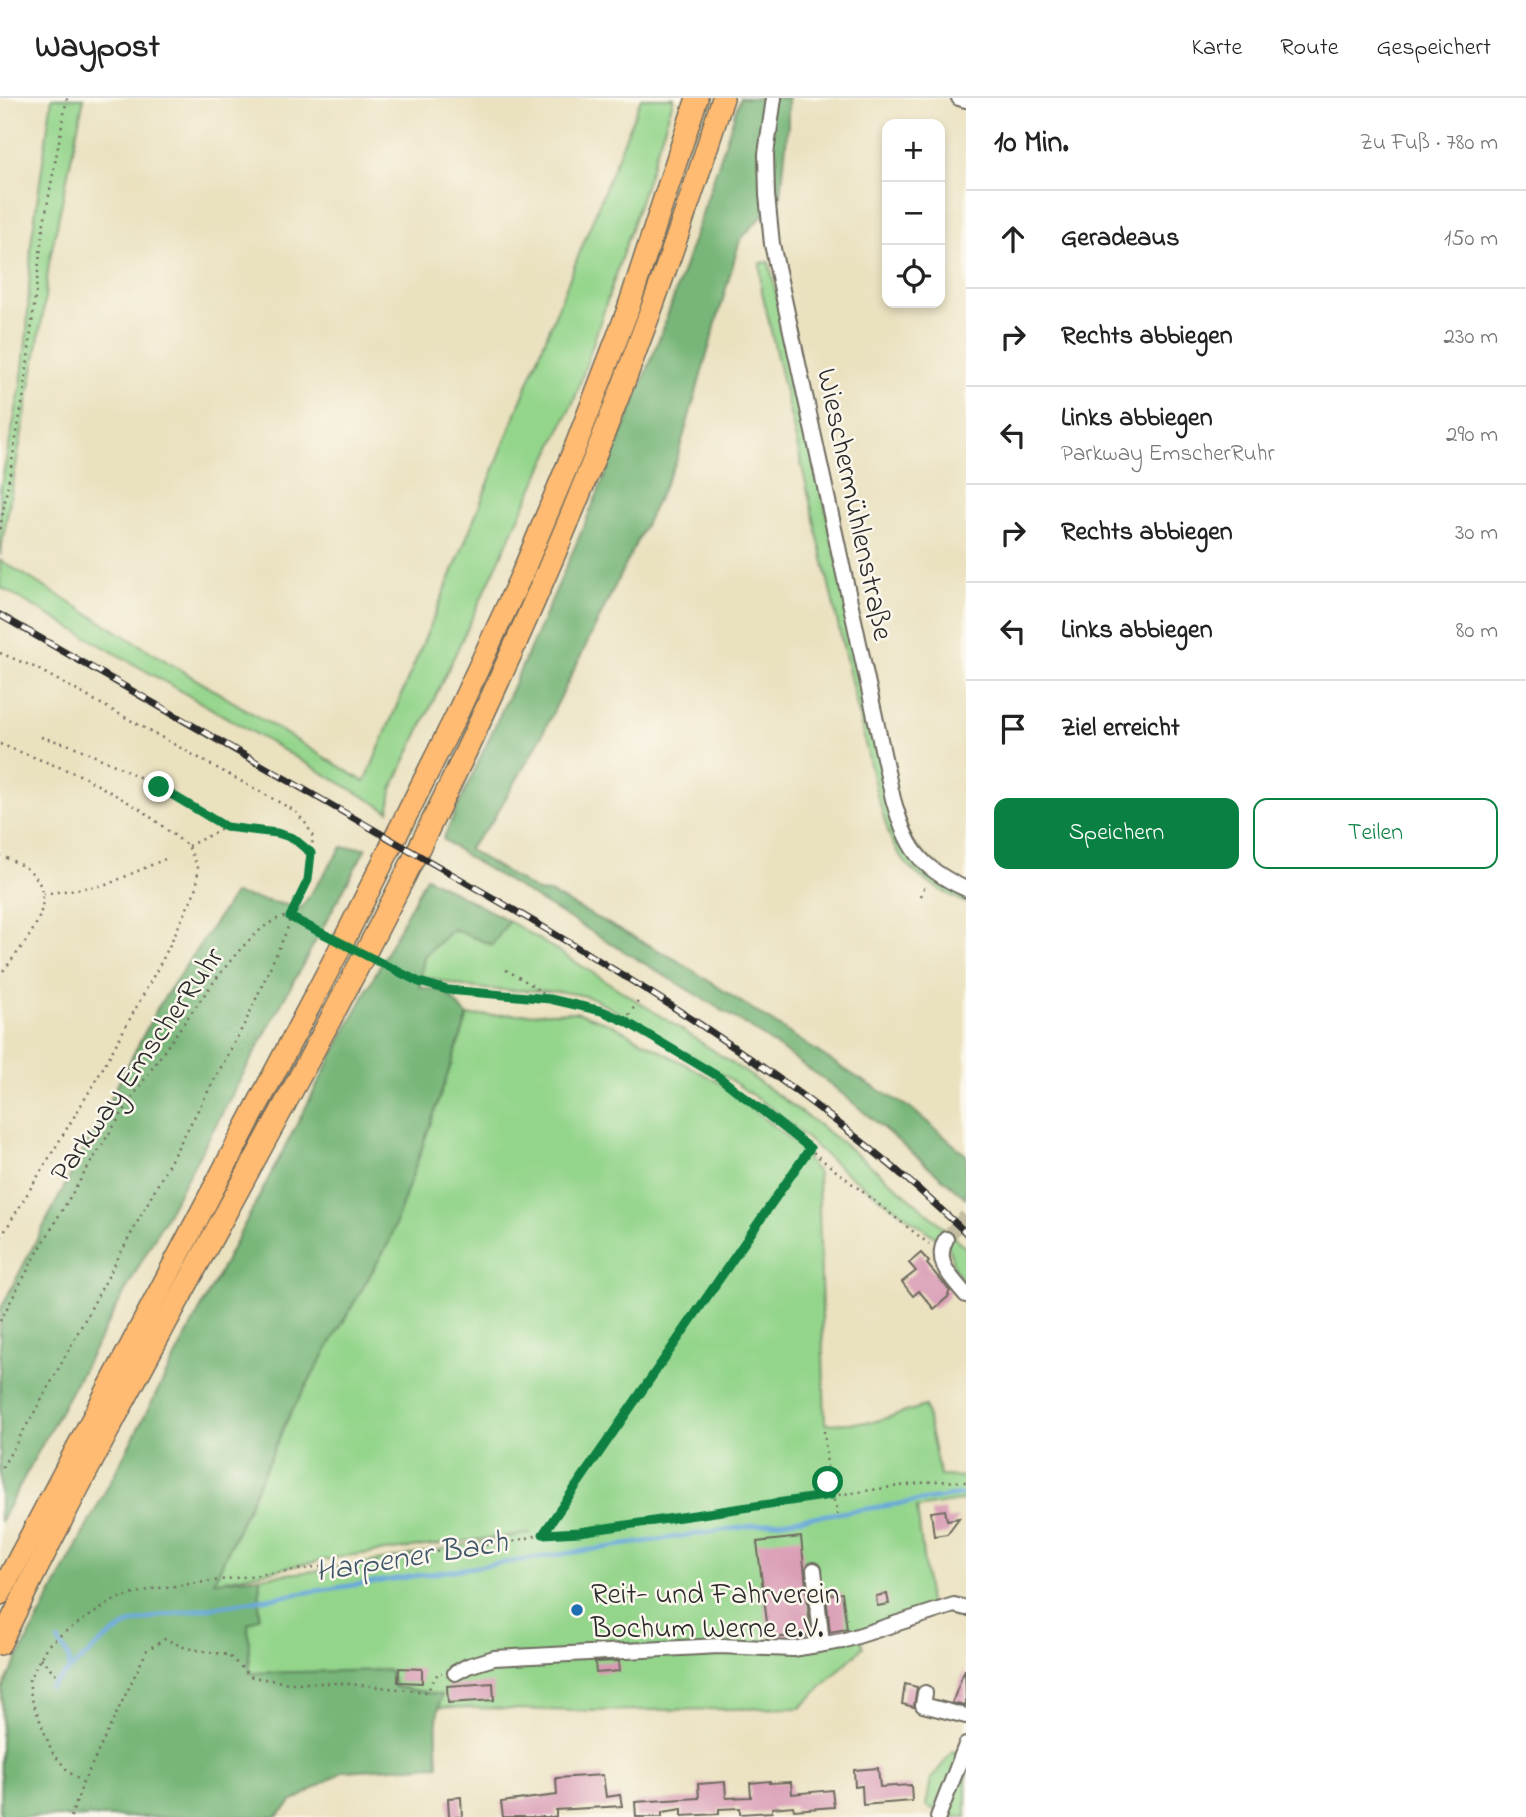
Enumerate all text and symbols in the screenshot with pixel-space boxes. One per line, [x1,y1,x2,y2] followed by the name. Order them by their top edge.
[35,24,160,72] text: Waypost
[1191,31,1242,66] text: Karte
[1280,31,1339,66] text: Route
[1377,31,1491,66] text: Gespeichert
[882,119,945,308] map controls
[882,119,945,182] button: +
[994,122,1069,166] text: 10 Min.
[1360,127,1498,160] text: Zu Fuß · 780 m
[882,182,945,245] button: −
[994,220,1032,258] icon: ahead
[1061,220,1179,258] text: Geradeaus
[1444,223,1498,256] text: 150 m
[882,245,945,308] button: locate
[994,318,1032,356] icon: right
[1061,318,1233,356] text: Rechts abbiegen
[1444,321,1498,354] text: 230 m
[803,365,903,645] street label: Wieschermühlenstraße
[1061,400,1212,438] text: Links abbiegen
[994,416,1032,454] icon: left
[1446,419,1498,452] text: 290 m
[1061,438,1275,471] text: Parkway EmscherRuhr
[994,514,1032,552] icon: right
[1061,514,1233,552] text: Rechts abbiegen
[1455,517,1498,550] text: 30 m
[994,612,1032,650] icon: left
[1061,612,1212,650] text: Links abbiegen
[1456,615,1498,648] text: 80 m
[994,710,1032,748] icon: arrive
[1061,710,1180,748] text: Ziel erreicht
[143,771,174,802] route end
[994,798,1239,869] button: Speichern
[1253,798,1498,869] button: Teilen
[41,938,237,1192] street label: Parkway EmscherRuhr
[812,1466,843,1497] route start
[312,1520,512,1597] water label: Harpener Bach
[590,1574,840,1652] place label: Reit- und Fahrverein Bochum Werne e.V.
[569,1602,585,1618] marker: Reit- und Fahrverein Bochum Werne e.V.

